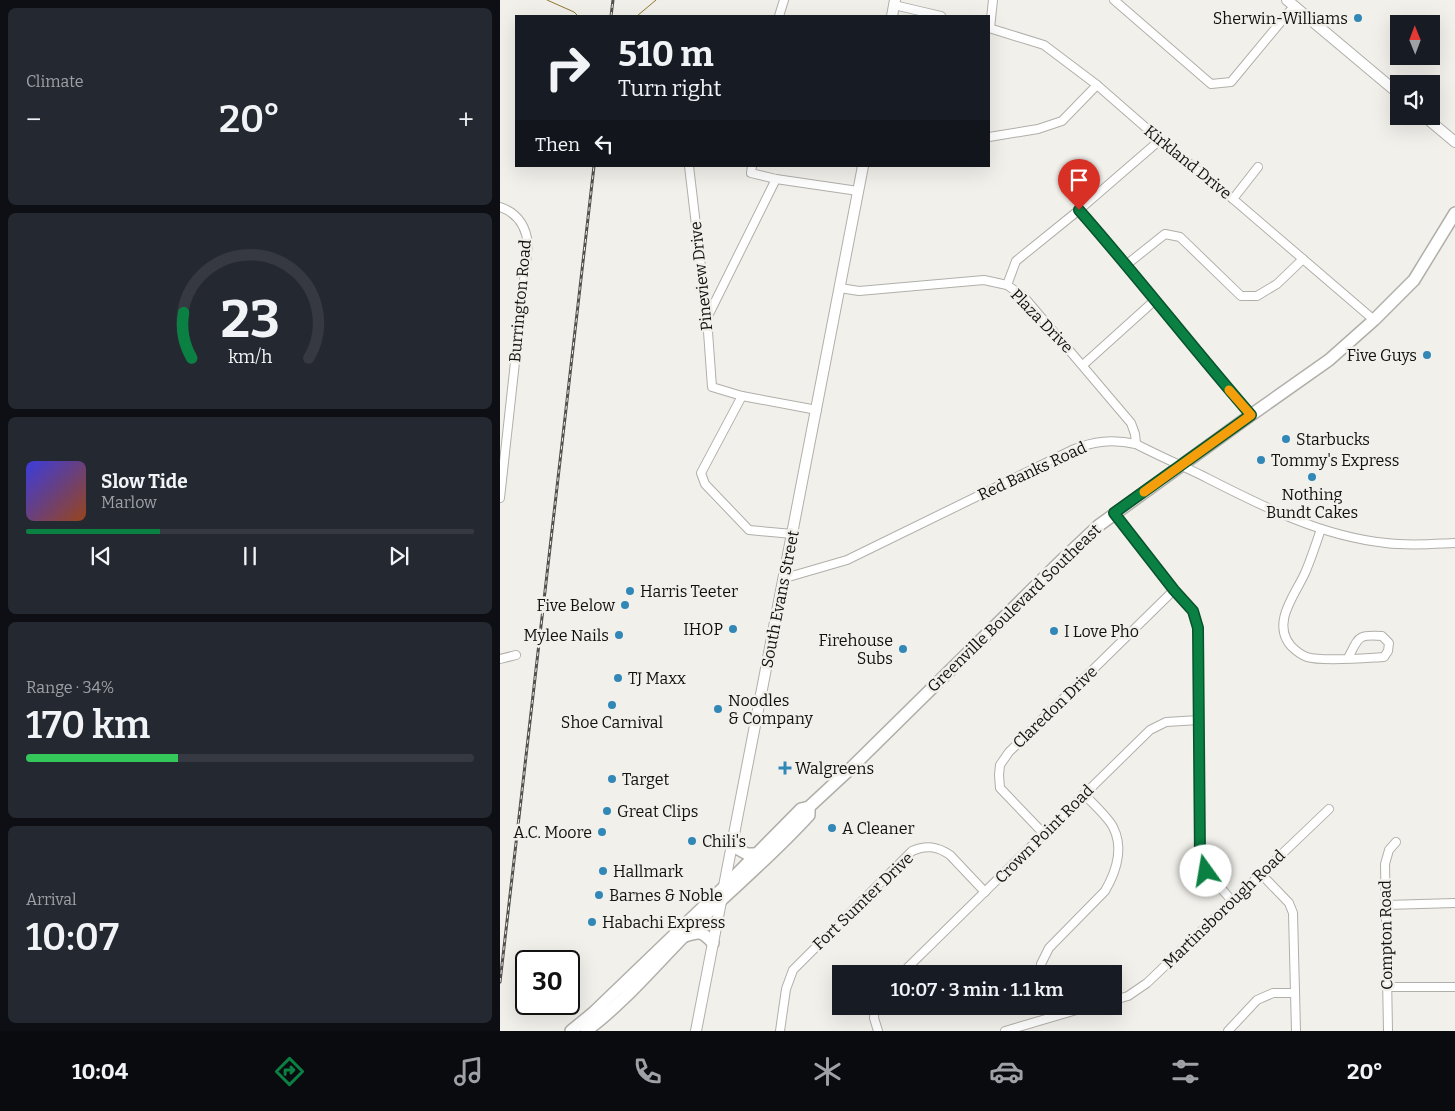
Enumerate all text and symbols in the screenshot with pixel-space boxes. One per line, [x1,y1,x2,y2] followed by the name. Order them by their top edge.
[1213,9,1348,28] place label: Sherwin-Williams
[1352,12,1364,24] marker: Sherwin-Williams
[1390,15,1440,65] north arrow
[1390,15,1440,125] map controls
[618,33,714,75] text: 510 m
[535,35,600,100] icon: right
[26,72,84,91] text: Climate
[618,75,721,102] text: Turn right
[1390,75,1440,125] button: sound
[219,96,281,142] text: 20°
[26,103,41,136] text: −
[458,103,474,136] text: +
[1141,121,1235,203] street label: Kirkland Drive
[590,130,618,158] icon: left
[535,133,580,156] text: Then
[1058,159,1100,210] pin
[1065,166,1093,194] icon: arrive
[686,220,716,332] street label: Pineview Drive
[505,238,535,363] street label: Burrington Road
[1007,285,1077,357] street label: Plaza Drive
[220,288,280,351] text: 23
[228,346,272,368] text: km/h
[1347,346,1417,365] place label: Five Guys
[1421,349,1433,361] marker: Five Guys
[1296,430,1370,449] place label: Starbucks
[1280,433,1292,445] marker: Starbucks
[975,437,1090,504] street label: Red Banks Road
[1271,451,1399,470] place label: Tommy's Express
[1255,454,1267,466] marker: Tommy's Express
[101,470,188,493] text: Slow Tide
[1306,471,1318,483] marker: Nothing Bundt Cakes
[1266,485,1358,522] place label: Nothing Bundt Cakes
[101,493,157,512] text: Marlow
[923,520,1105,696] street label: Greenville Boulevard Southeast
[757,528,803,669] street label: South Evans Street
[87,542,115,570] icon: previous
[236,542,264,570] icon: pause
[385,542,413,570] icon: next
[640,582,738,601] place label: Harris Teeter
[624,585,636,597] marker: Harris Teeter
[537,596,615,615] place label: Five Below
[619,599,631,611] marker: Five Below
[683,620,723,639] place label: IHOP
[1064,622,1139,641] place label: I Love Pho
[727,623,739,635] marker: IHOP
[1048,625,1060,637] marker: I Love Pho
[523,626,609,645] place label: Mylee Nails
[613,629,625,641] marker: Mylee Nails
[819,631,893,668] place label: Firehouse Subs
[897,643,909,655] marker: Firehouse Subs
[1009,662,1101,752] street label: Claredon Drive
[628,669,686,688] place label: TJ Maxx
[612,672,624,684] marker: TJ Maxx
[26,678,114,697] text: Range · 34%
[728,691,814,728] place label: Noodles & Company
[606,699,618,711] marker: Shoe Carnival
[26,702,150,748] text: 170 km
[712,703,724,715] marker: Noodles & Company
[561,713,664,732] place label: Shoe Carnival
[795,759,874,778] place label: Walgreens
[779,762,791,774] marker: Walgreens
[622,770,669,789] place label: Target
[606,773,618,785] marker: Target
[991,780,1098,887] street label: Crown Point Road
[617,802,698,821] place label: Great Clips
[601,805,613,817] marker: Great Clips
[842,819,914,838] place label: A Cleaner
[826,822,838,834] marker: A Cleaner
[513,823,592,842] place label: A.C. Moore
[596,826,608,838] marker: A.C. Moore
[702,832,746,851] place label: Chili's
[686,835,698,847] marker: Chili's
[1179,844,1231,896] position arrow
[1159,846,1289,972] street label: Martinsborough Road
[809,848,917,954] street label: Fort Sumter Drive
[613,862,683,881] place label: Hallmark
[597,865,609,877] marker: Hallmark
[1376,880,1396,990] street label: Compton Road
[609,886,723,905] place label: Barnes & Noble
[593,889,605,901] marker: Barnes & Noble
[26,890,77,909] text: Arrival
[602,913,725,932] place label: Habachi Express
[26,914,119,960] text: 10:07
[586,916,598,928] marker: Habachi Express
[515,950,580,1015] speed limit sign: 30
[891,978,1063,1001] text: 10:07 · 3 min · 1.1 km
[272,1054,307,1089] icon: directions
[451,1054,486,1089] icon: music
[630,1054,665,1089] icon: phone
[810,1054,845,1089] icon: climate
[989,1054,1024,1089] icon: car
[1168,1054,1203,1089] icon: filters
[72,1058,128,1085] text: 10:04
[1347,1058,1383,1085] text: 20°

